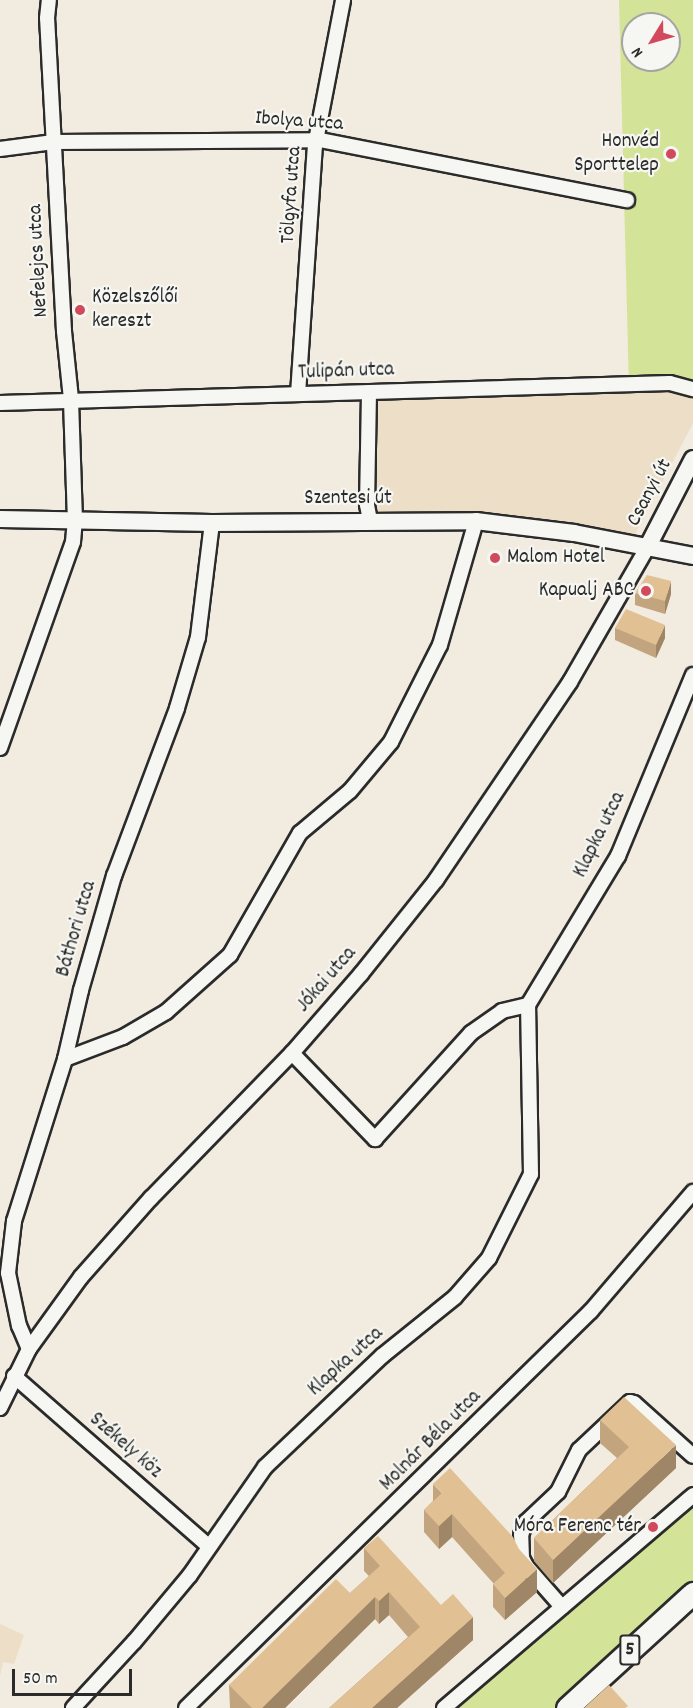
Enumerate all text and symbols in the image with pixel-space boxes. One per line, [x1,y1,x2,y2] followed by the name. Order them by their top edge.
[621,12,681,72] north arrow
[626,42,649,62] text: N
[254,106,344,138] street label: Ibolya utca
[574,129,659,179] place label: Honvéd Sporttelep
[276,145,308,245] street label: Tölgyfa utca
[664,147,678,161] marker: Honvéd Sporttelep
[23,204,55,318] street label: Nefelejcs utca
[92,285,178,335] place label: Közelszőlői kereszt
[73,303,87,317] marker: Közelszőlői kereszt
[298,358,394,386] street label: Tulipán utca
[622,455,678,531] street label: Csanyi út
[304,486,392,512] street label: Szentesi út
[507,545,605,571] place label: Malom Hotel
[488,551,502,565] marker: Malom Hotel
[539,578,634,604] place label: Kapualj ABC
[639,584,653,598] marker: Kapualj ABC
[568,788,632,882] street label: Klapka utca
[51,878,103,980] street label: Báthori utca
[292,942,362,1018] street label: Jókai utca
[303,1322,389,1402] street label: Klapka utca
[375,1385,487,1497] street label: Molnár Béla utca
[83,1407,167,1485] street label: Székely köz
[514,1514,641,1540] place label: Móra Ferenc tér
[646,1520,660,1534] marker: Móra Ferenc tér
[618,1633,642,1667] road number: 5
[15,1657,135,1695] scale bar
[23,1667,58,1692] text: 50 m

